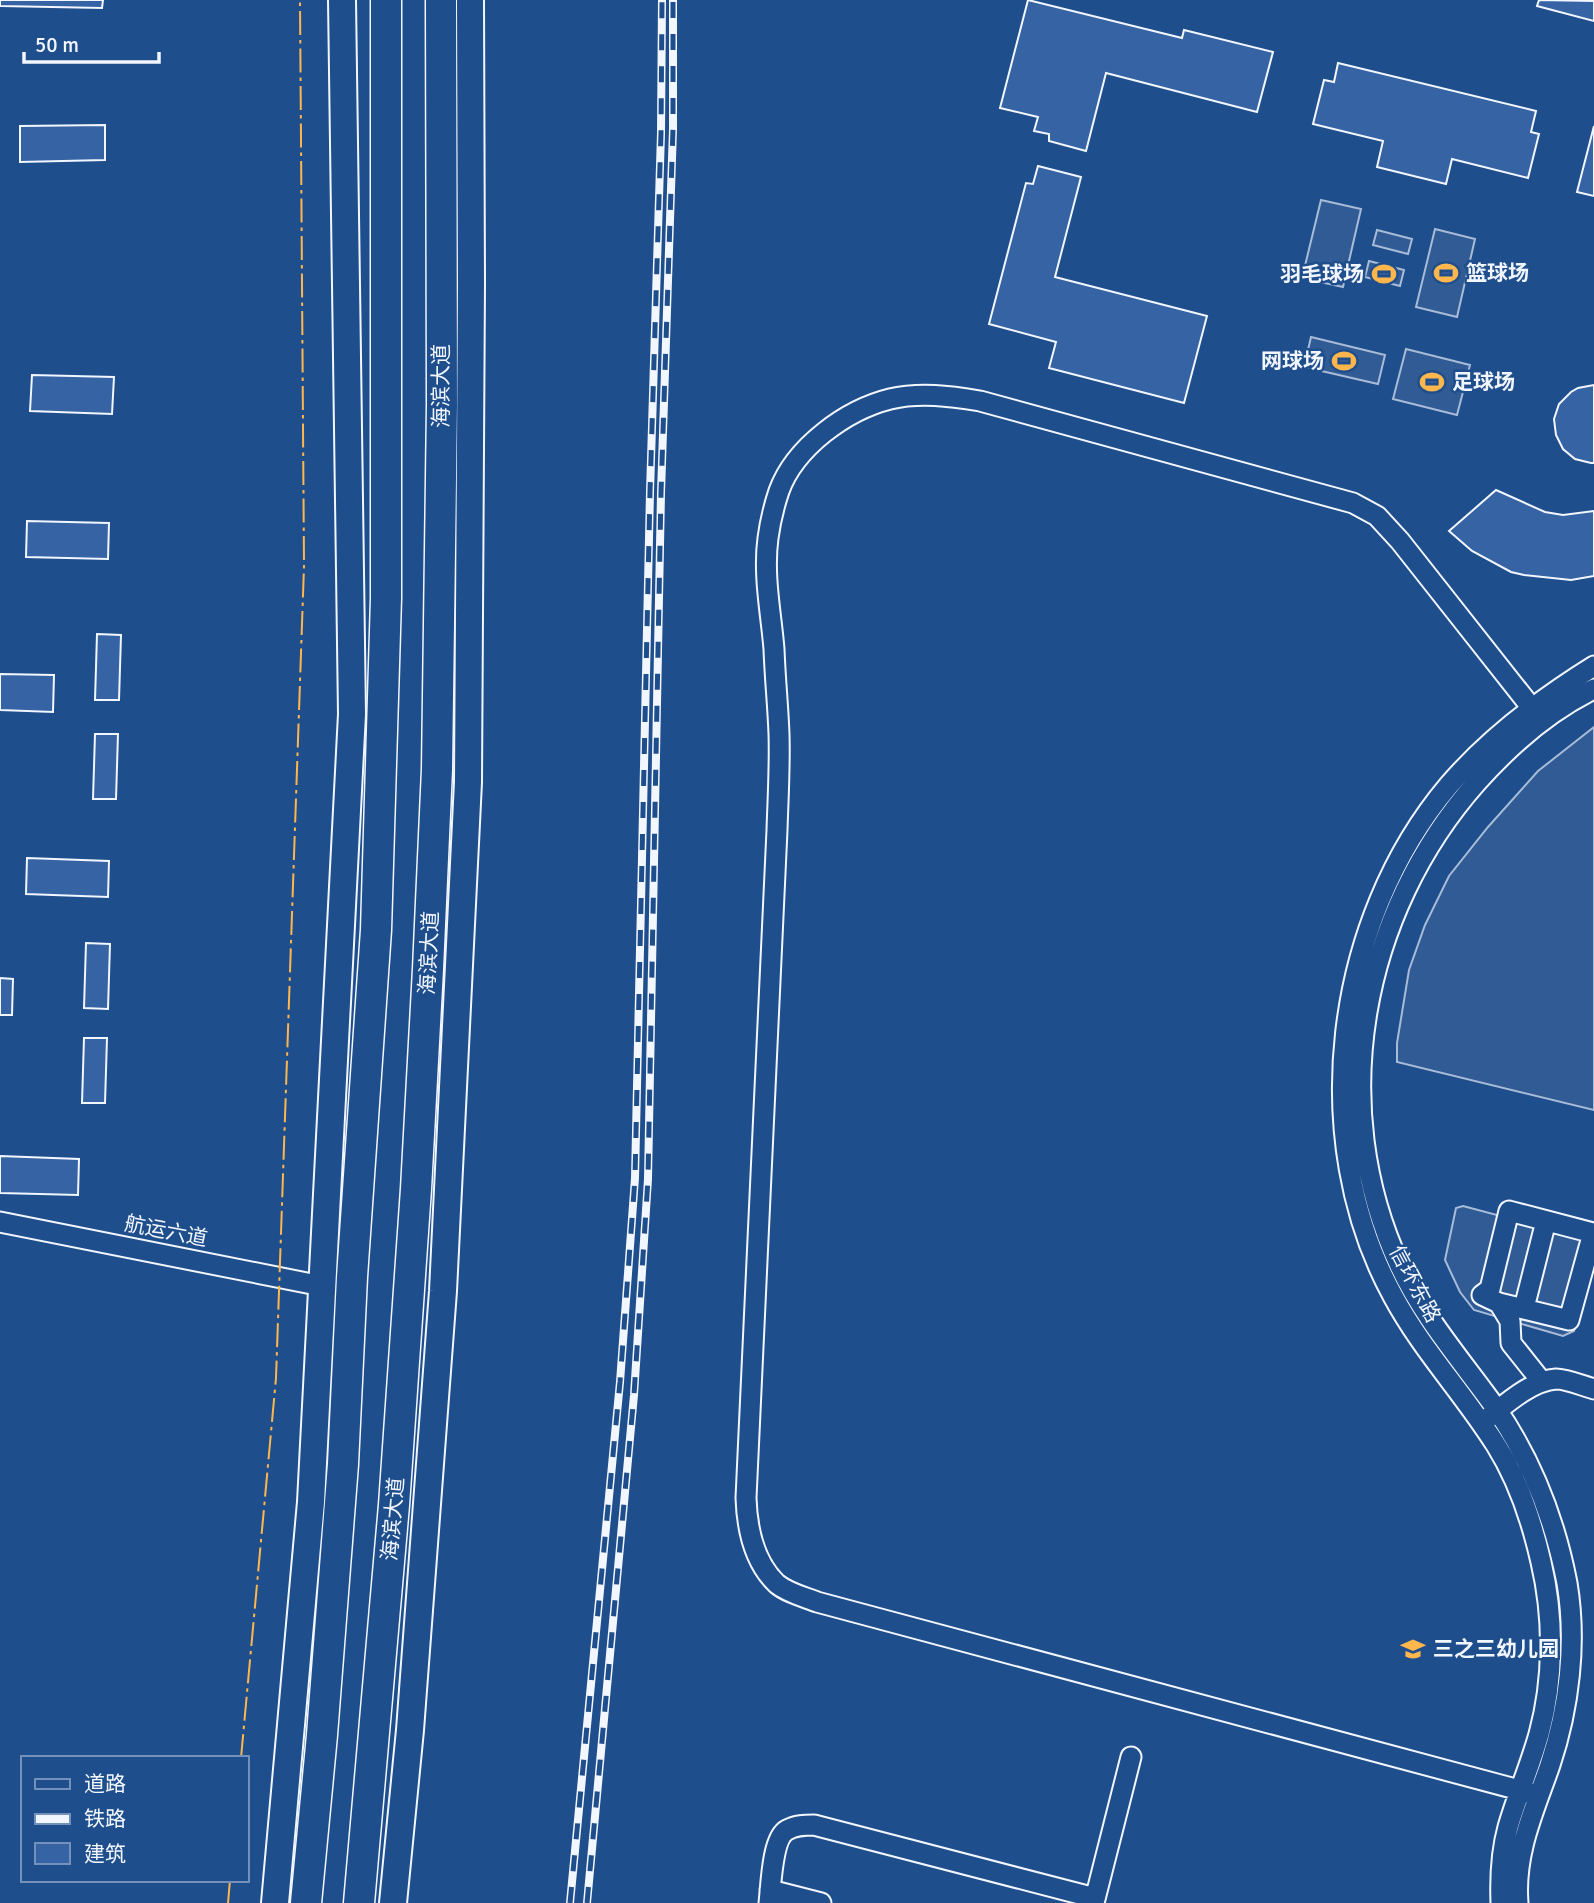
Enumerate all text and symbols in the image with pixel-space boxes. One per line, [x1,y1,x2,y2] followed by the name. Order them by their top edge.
[24,21,159,65] scale bar
[35,32,79,58] text: 50 m
[1432,259,1460,287] sports icon: 篮球场
[1370,260,1398,288] sports icon: 羽毛球场
[1466,260,1529,286] place label: 篮球场
[1280,261,1364,287] place label: 羽毛球场
[428,344,454,428] street label: 海滨大道
[1330,347,1358,375] sports icon: 网球场
[1261,348,1324,374] place label: 网球场
[1418,368,1446,396] sports icon: 足球场
[1452,369,1515,395] place label: 足球场
[414,910,444,996] street label: 海滨大道
[122,1210,210,1252] street label: 航运六道
[1384,1241,1446,1327] street label: 信环东路
[376,1476,410,1562] street label: 海滨大道
[1399,1635,1427,1663] school or university icon: 三之三幼儿园
[1433,1636,1559,1662] place label: 三之三幼儿园
[21,1756,248,1882] legend
[84,1771,126,1797] text: 道路
[84,1806,126,1832] text: 铁路
[84,1841,126,1867] text: 建筑

